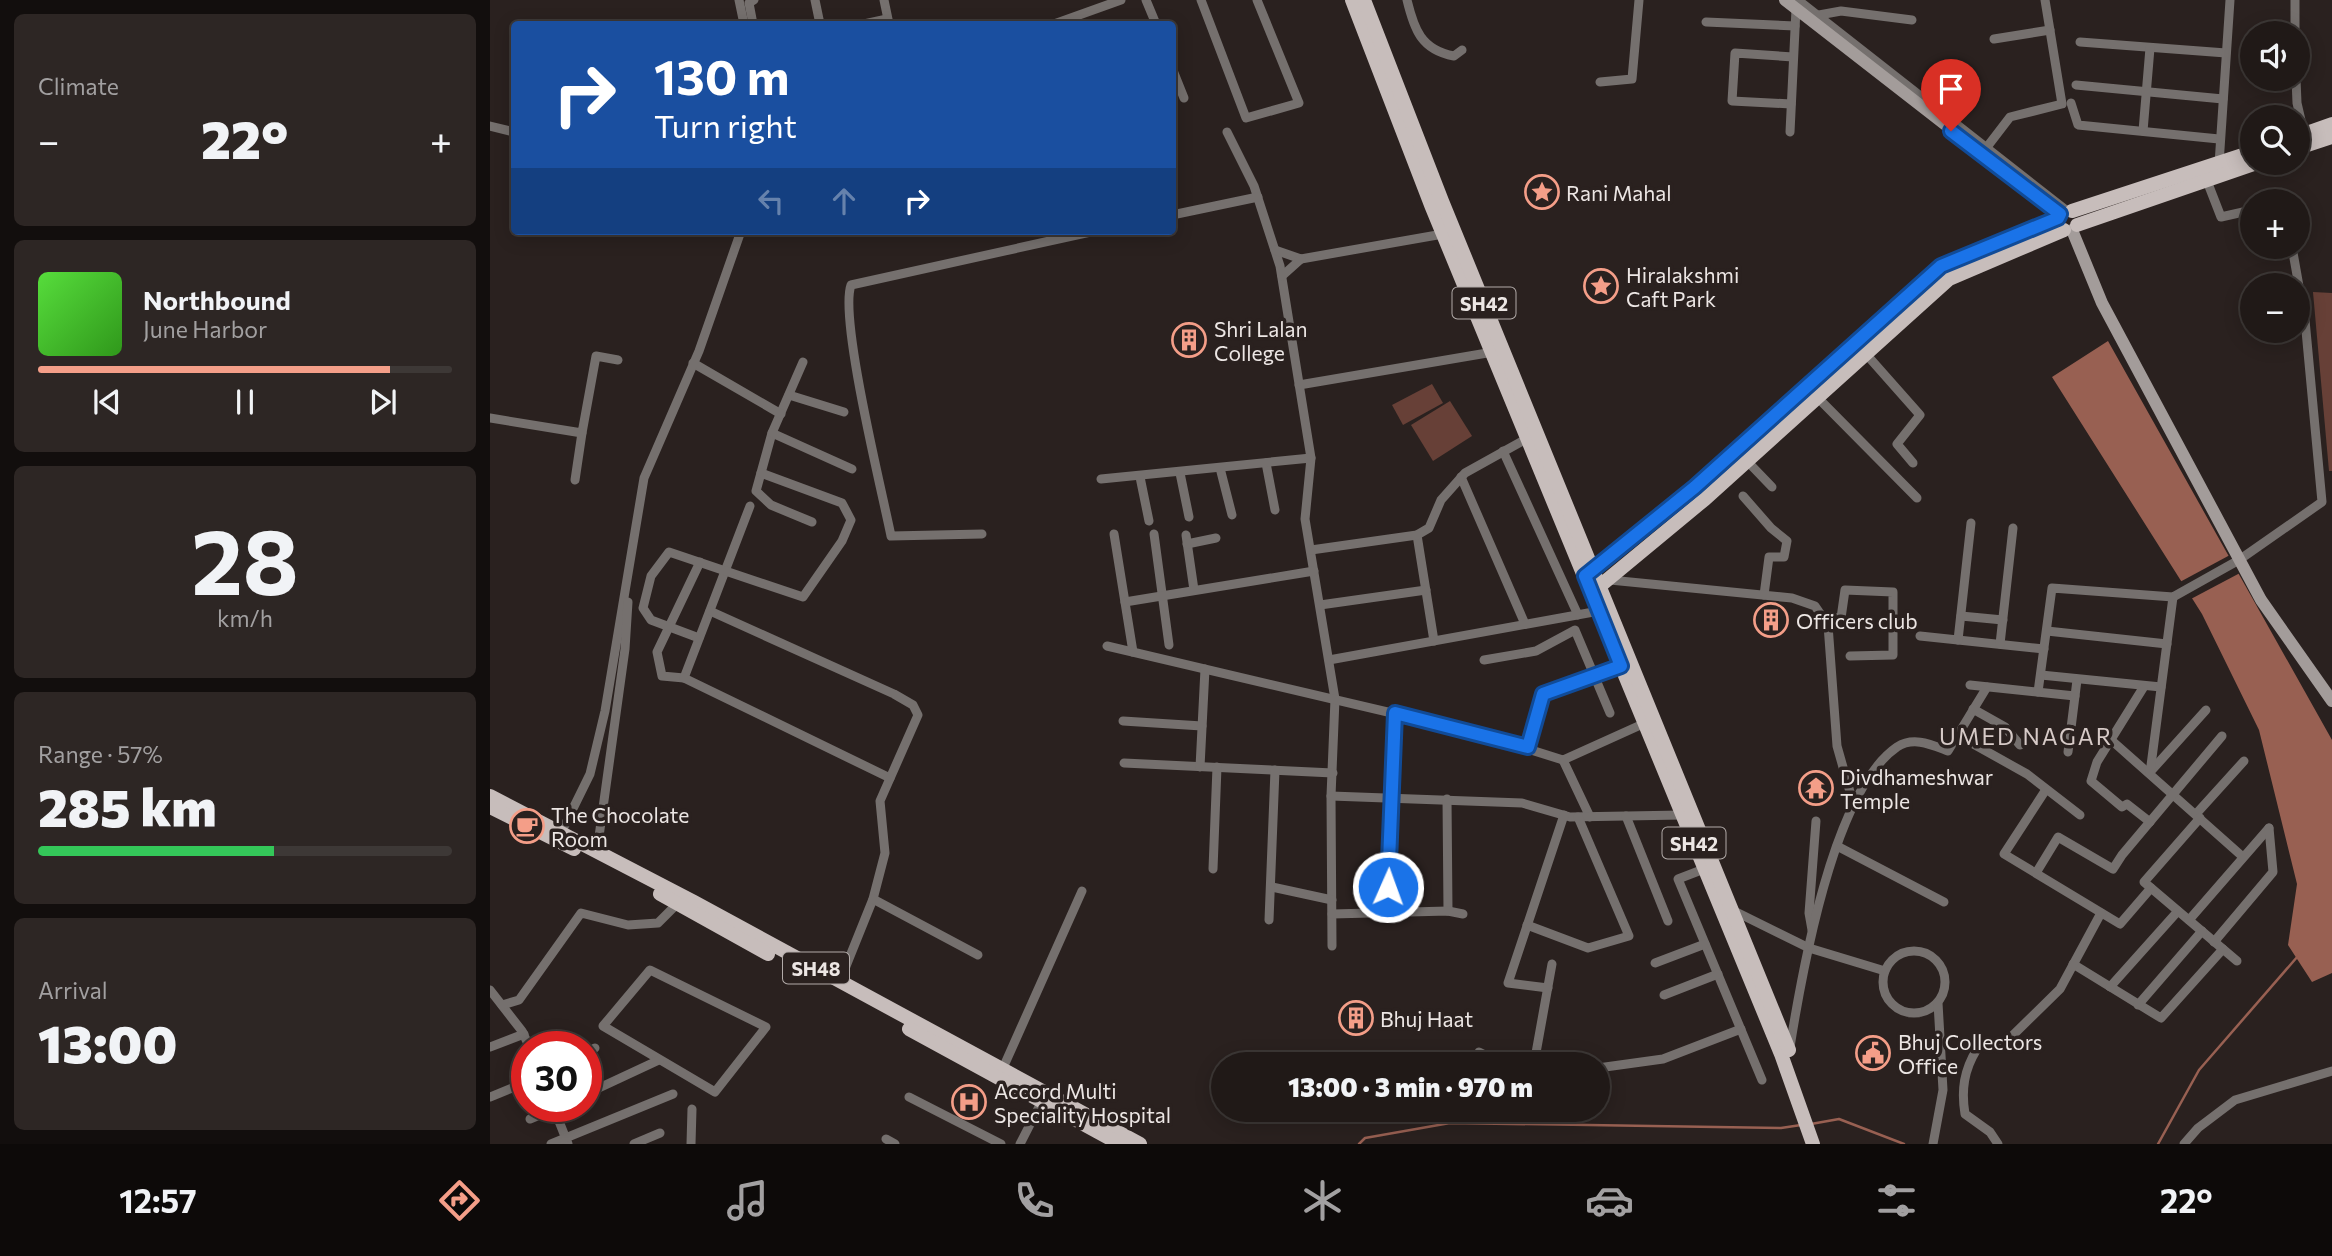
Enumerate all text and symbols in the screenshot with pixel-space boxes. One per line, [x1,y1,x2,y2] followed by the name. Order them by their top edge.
[2240,21,2310,343] map controls
[2240,21,2310,91] button: sound
[654,45,789,105] text: 130 m
[539,49,630,140] icon: right
[1921,59,1981,131] pin
[1932,70,1970,108] icon: arrive
[38,72,119,100] text: Climate
[654,105,797,145] text: Turn right
[2240,105,2310,175] button: search
[201,106,288,170] text: 22°
[38,116,60,163] text: −
[430,116,452,163] text: +
[1523,173,1561,211] place icon: Rani Mahal
[1566,180,1672,205] place label: Rani Mahal
[752,182,790,220] icon: left
[825,182,863,220] icon: ahead
[898,182,936,220] icon: right
[2240,189,2310,259] button: +
[1626,262,1739,311] place label: Hiralakshmi Caft Park
[1582,267,1620,305] place icon: Hiralakshmi Caft Park
[2240,273,2310,343] button: −
[143,284,291,315] text: Northbound
[1452,288,1516,318] road number: SH42
[143,315,267,343] text: June Harbor
[1214,316,1308,365] place label: Shri Lalan College
[1170,321,1208,359] building icon: Shri Lalan College
[88,383,126,421] icon: previous
[226,383,264,421] icon: pause
[364,383,402,421] icon: next
[191,502,299,614] text: 28
[1752,601,1790,639] building icon: Officers club
[217,604,273,632] text: km/h
[1796,608,1918,633] place label: Officers club
[1939,722,2113,750] district label: UMED NAGAR
[38,740,163,768] text: Range · 57%
[1840,764,1993,813] place label: Divdhameshwar Temple
[1797,769,1835,807] temple icon: Divdhameshwar Temple
[38,774,217,838] text: 285 km
[551,802,689,851] place label: The Chocolate Room
[508,807,546,845] cafe icon: The Chocolate Room
[1662,828,1726,858] road number: SH42
[1351,850,1425,924] position arrow
[783,952,849,984] road number: SH48
[38,976,108,1004] text: Arrival
[1337,999,1375,1037] building icon: Bhuj Haat
[1380,1006,1473,1031] place label: Bhuj Haat
[38,1010,177,1074] text: 13:00
[1898,1029,2042,1078] place label: Bhuj Collectors Office
[511,1031,602,1122] speed limit sign: 30
[1854,1034,1892,1072] public building icon: Bhuj Collectors Office
[1288,1071,1533,1102] text: 13:00 · 3 min · 970 m
[994,1078,1171,1127] place label: Accord Multi Speciality Hospital
[950,1083,988,1121] hospital icon: Accord Multi Speciality Hospital
[435,1176,484,1225] icon: directions
[723,1176,772,1225] icon: music
[1010,1176,1059,1225] icon: phone
[1298,1176,1347,1225] icon: climate
[1585,1176,1634,1225] icon: car
[1872,1176,1921,1225] icon: filters
[119,1180,197,1220] text: 12:57
[2160,1180,2213,1220] text: 22°

